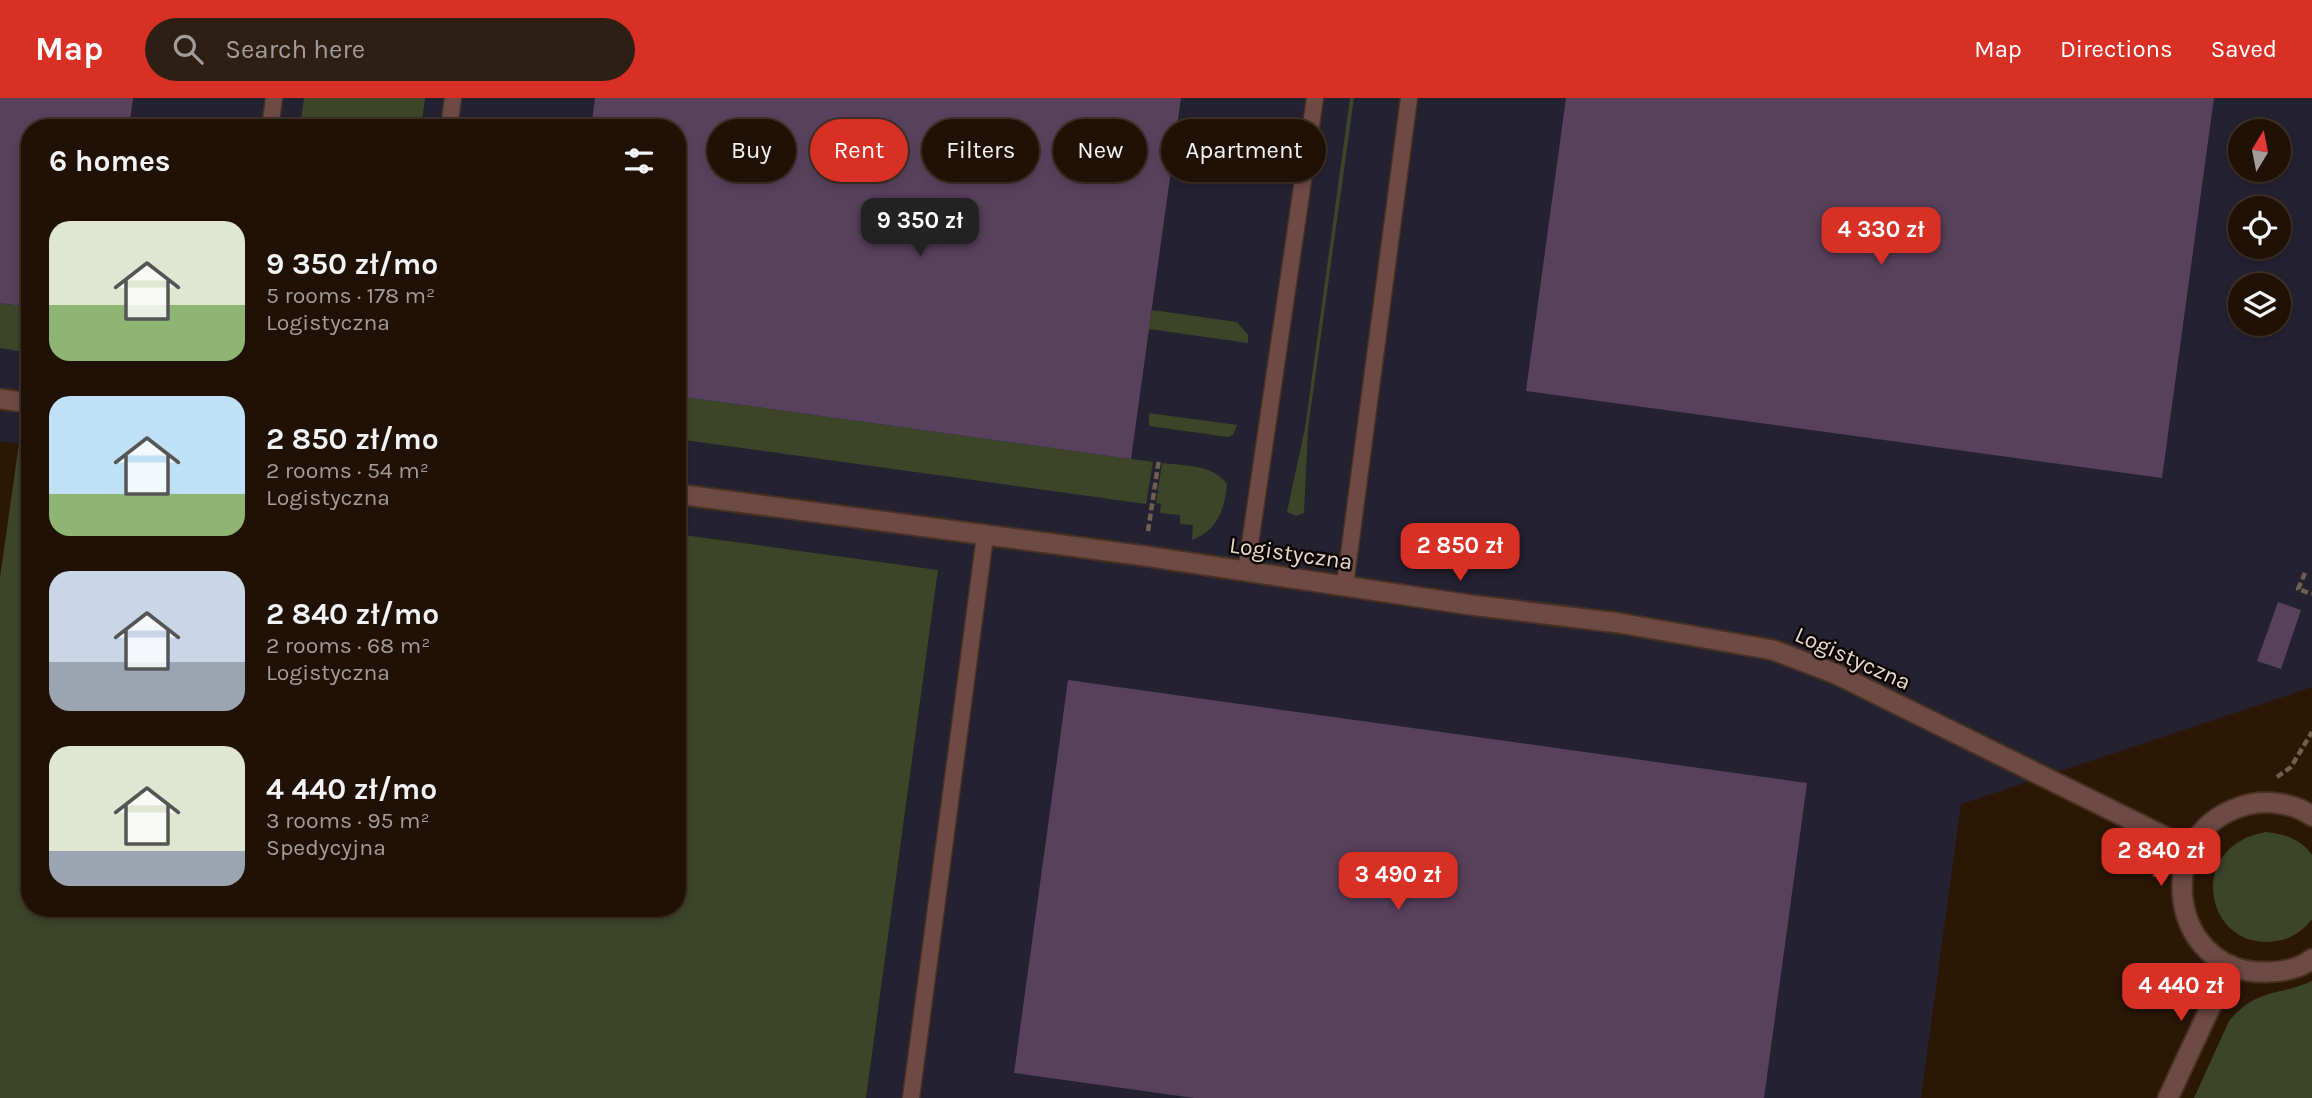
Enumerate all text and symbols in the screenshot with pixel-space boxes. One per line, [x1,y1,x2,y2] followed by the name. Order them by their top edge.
[145,18,635,81] search box
[35,30,103,68] text: Map
[169,30,207,68] icon: search
[225,34,365,65] text: Search here
[1974,35,2022,63] text: Map
[2060,35,2173,63] text: Directions
[2211,35,2277,63] text: Saved
[707,119,796,182] chip: Buy
[810,119,908,182] chip: Rent
[922,119,1039,182] chip: Filters
[1053,119,1147,182] chip: New
[1161,119,1326,182] chip: Apartment
[2228,119,2291,182] north arrow
[2228,119,2291,336] map controls
[620,142,658,180] icon: filters
[49,143,171,179] text: 6 homes
[2228,196,2291,259] button: locate
[848,198,992,258] pin: 9 350 zł
[877,207,963,234] text: 9 350 zł
[1809,208,1953,267] pin: 4 330 zł
[1838,216,1924,243] text: 4 330 zł
[266,246,438,282] text: 9 350 zł/mo
[105,249,189,333] icon: home
[2228,273,2291,336] button: layers
[266,282,435,309] text: 5 rooms · 178 m²
[266,309,390,336] text: Logistyczna
[266,421,439,457] text: 2 850 zł/mo
[105,424,189,508] icon: home
[266,457,429,484] text: 2 rooms · 54 m²
[266,484,390,511] text: Logistyczna
[1388,524,1532,583] pin: 2 850 zł
[1228,532,1354,575] street label: Logistyczna
[1417,532,1503,559] text: 2 850 zł
[266,596,439,632] text: 2 840 zł/mo
[105,599,189,683] icon: home
[1791,621,1915,696] street label: Logistyczna
[266,632,430,659] text: 2 rooms · 68 m²
[266,659,390,686] text: Logistyczna
[266,771,437,807] text: 4 440 zł/mo
[105,774,189,858] icon: home
[266,807,430,834] text: 3 rooms · 95 m²
[2089,828,2233,888] pin: 2 840 zł
[266,834,386,861] text: Spedycyjna
[2117,837,2205,864] text: 2 840 zł
[1326,852,1470,912] pin: 3 490 zł
[1355,861,1441,888] text: 3 490 zł
[2109,964,2253,1023] pin: 4 440 zł
[2138,972,2224,999] text: 4 440 zł

